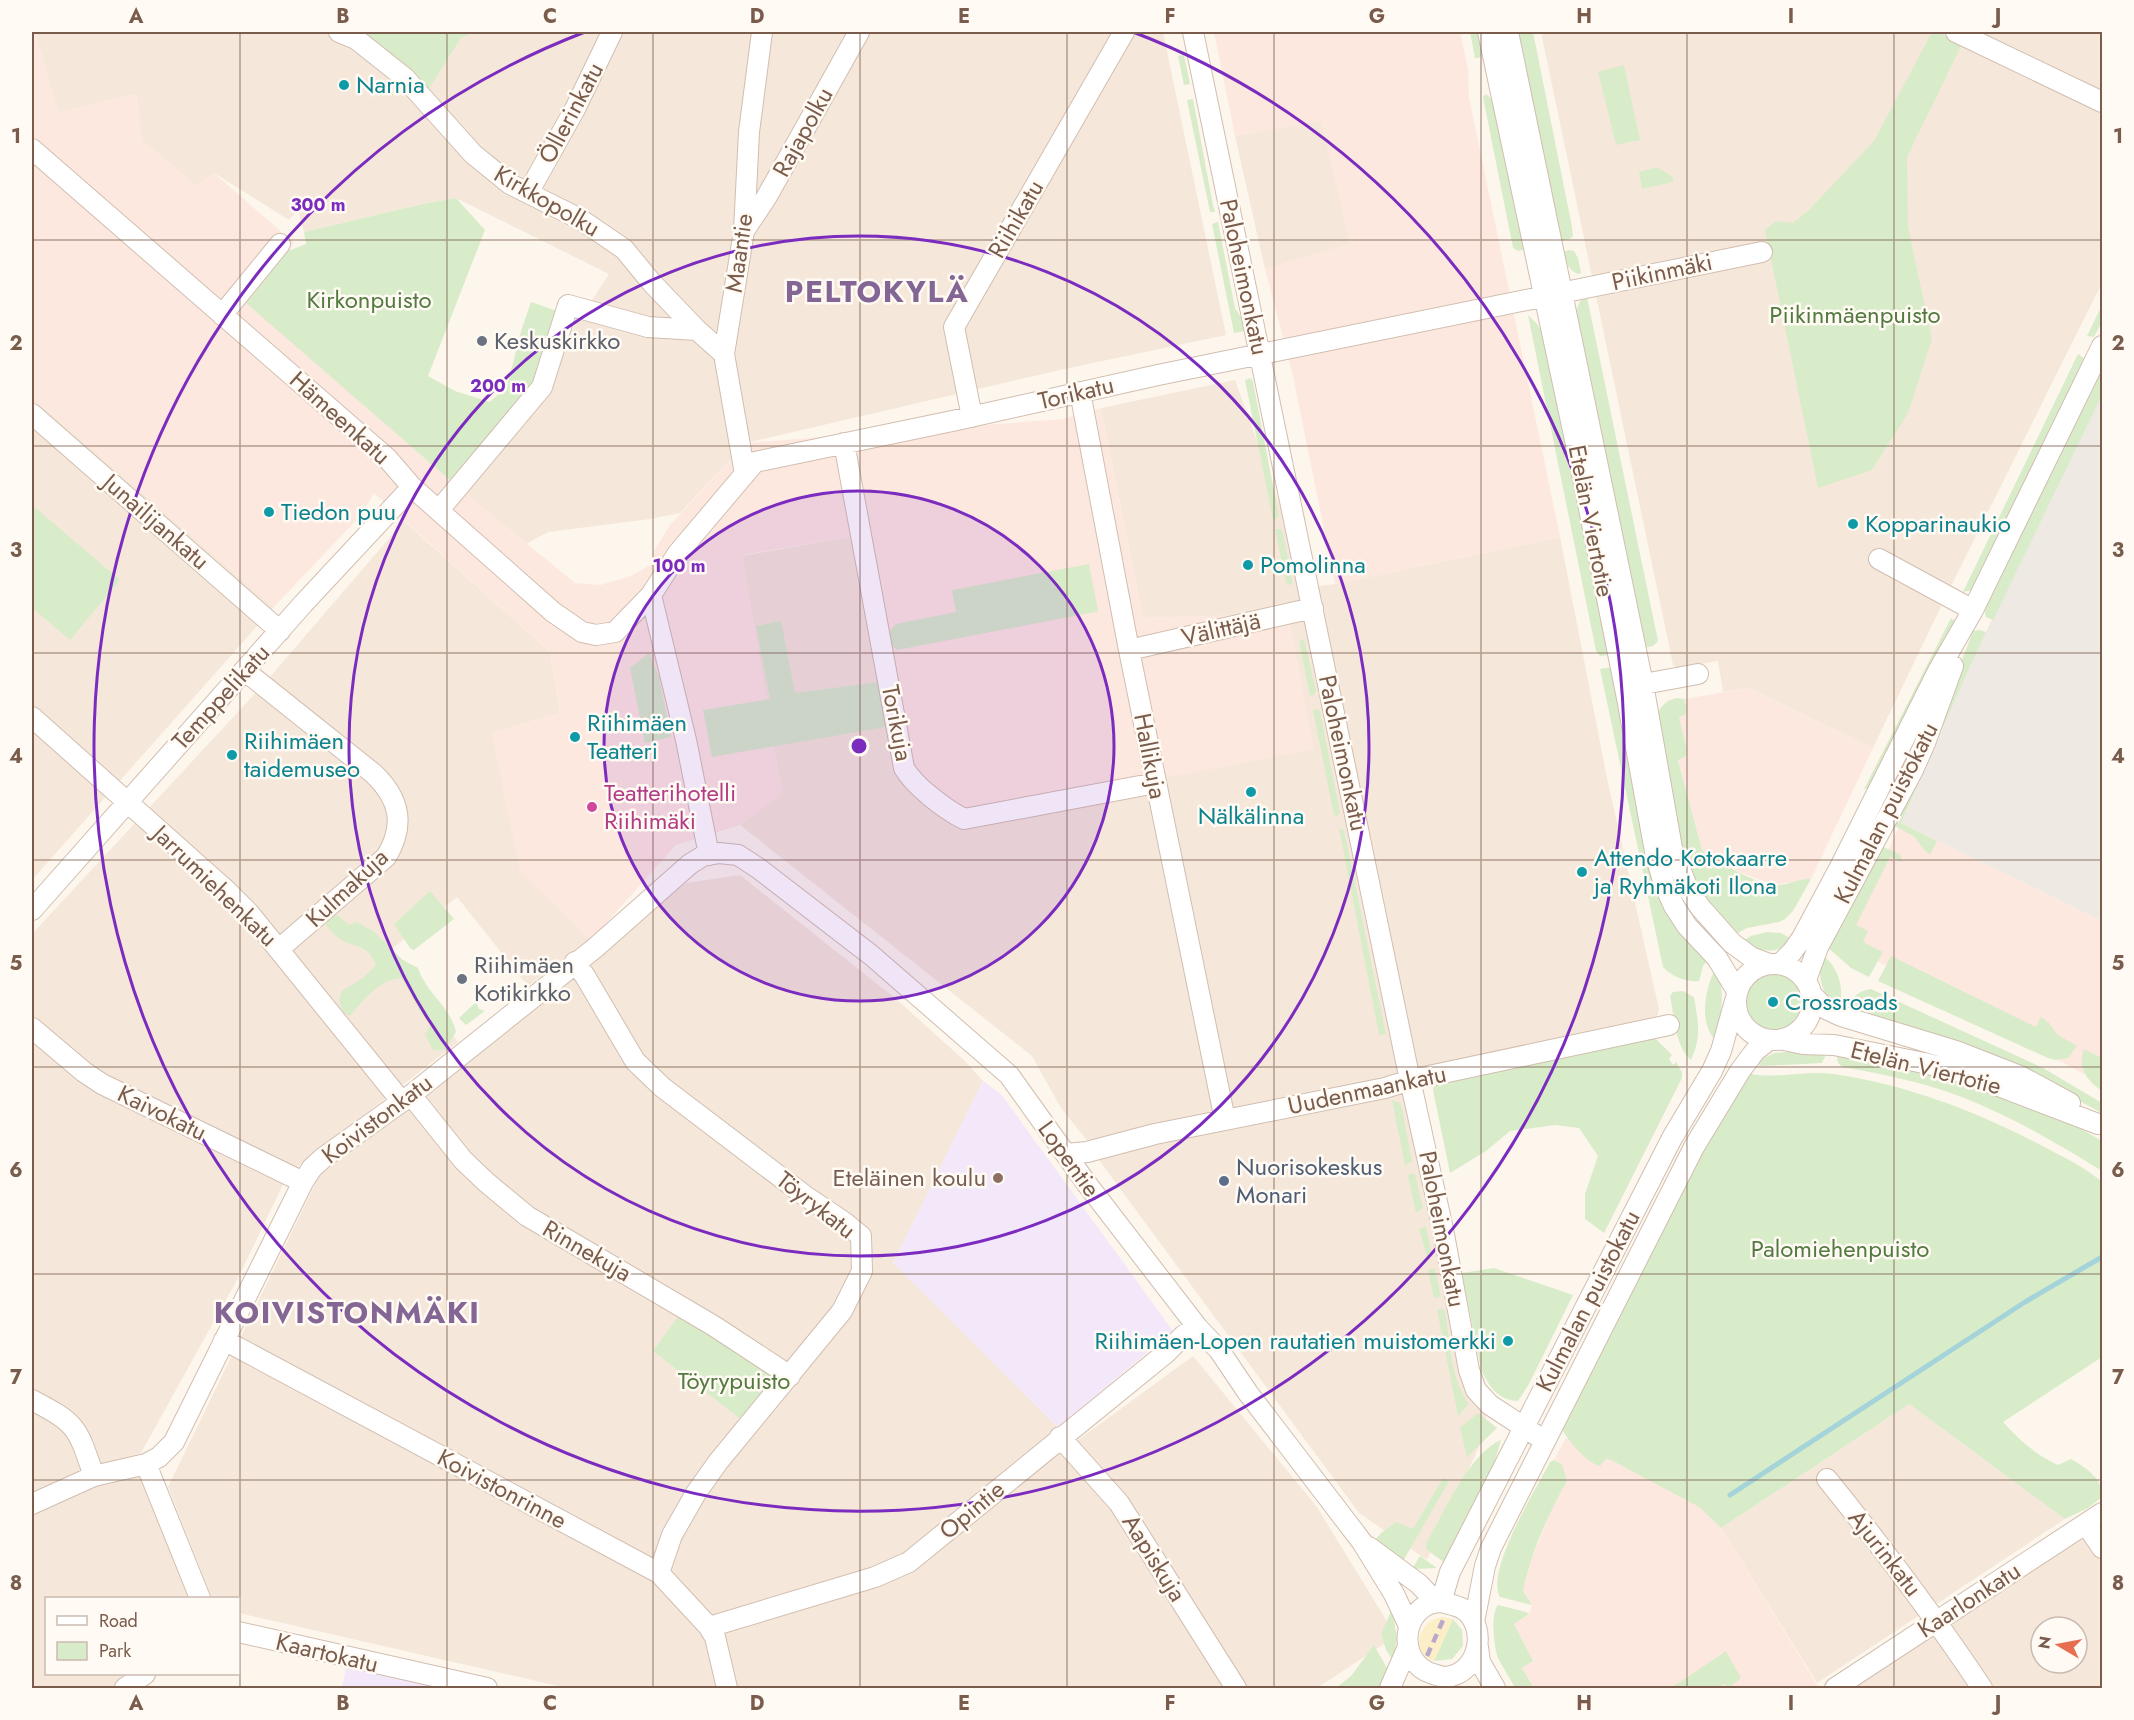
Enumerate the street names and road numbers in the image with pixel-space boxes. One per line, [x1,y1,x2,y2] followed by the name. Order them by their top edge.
[529,56,612,170] street label: Öllerinkatu
[764,81,842,183] street label: Rajapolku
[488,156,607,245] street label: Kirkkopolku
[979,173,1052,264] street label: Riihikatu
[1211,196,1278,358] street label: Paloheimonkatu
[716,211,761,295] street label: Maantie
[1608,244,1716,299] street label: Piikinmäki
[282,363,399,473] street label: Hämeenkatu
[1035,367,1117,418] street label: Torikatu
[1560,442,1623,600] street label: Etelän Viertotie
[93,463,217,578] street label: Junailijankatu
[1178,602,1264,655] street label: Välittäjä
[164,636,278,757] street label: Temppelikatu
[1310,672,1377,834] street label: Paloheimonkatu
[873,682,922,764] street label: Torikuja
[1125,710,1176,802] street label: Hallikuja
[1825,716,1946,910] street label: Kulmalan puistokatu
[143,815,286,954] street label: Jarrumiehenkatu
[298,840,396,935] street label: Kulmakuja
[1847,1032,2005,1103] street label: Etelän Viertotie
[1284,1056,1449,1123] street label: Uudenmaankatu
[314,1065,439,1172] street label: Koivistonkatu
[112,1076,213,1149] street label: Kaivokatu
[1030,1113,1109,1204] street label: Lopentie
[1410,1148,1475,1310] street label: Paloheimonkatu
[769,1162,863,1247] street label: Töyrykatu
[1527,1204,1648,1398] street label: Kulmalan puistokatu
[536,1211,638,1290] street label: Rinnekuja
[431,1440,573,1537] street label: Koivistonrinne
[931,1472,1012,1547] street label: Opintie
[1840,1502,1931,1604] street label: Ajurinkatu
[1114,1507,1195,1608] street label: Aapiskuja
[1910,1553,2027,1646] street label: Kaarlonkatu
[272,1624,382,1681] street label: Kaartokatu

